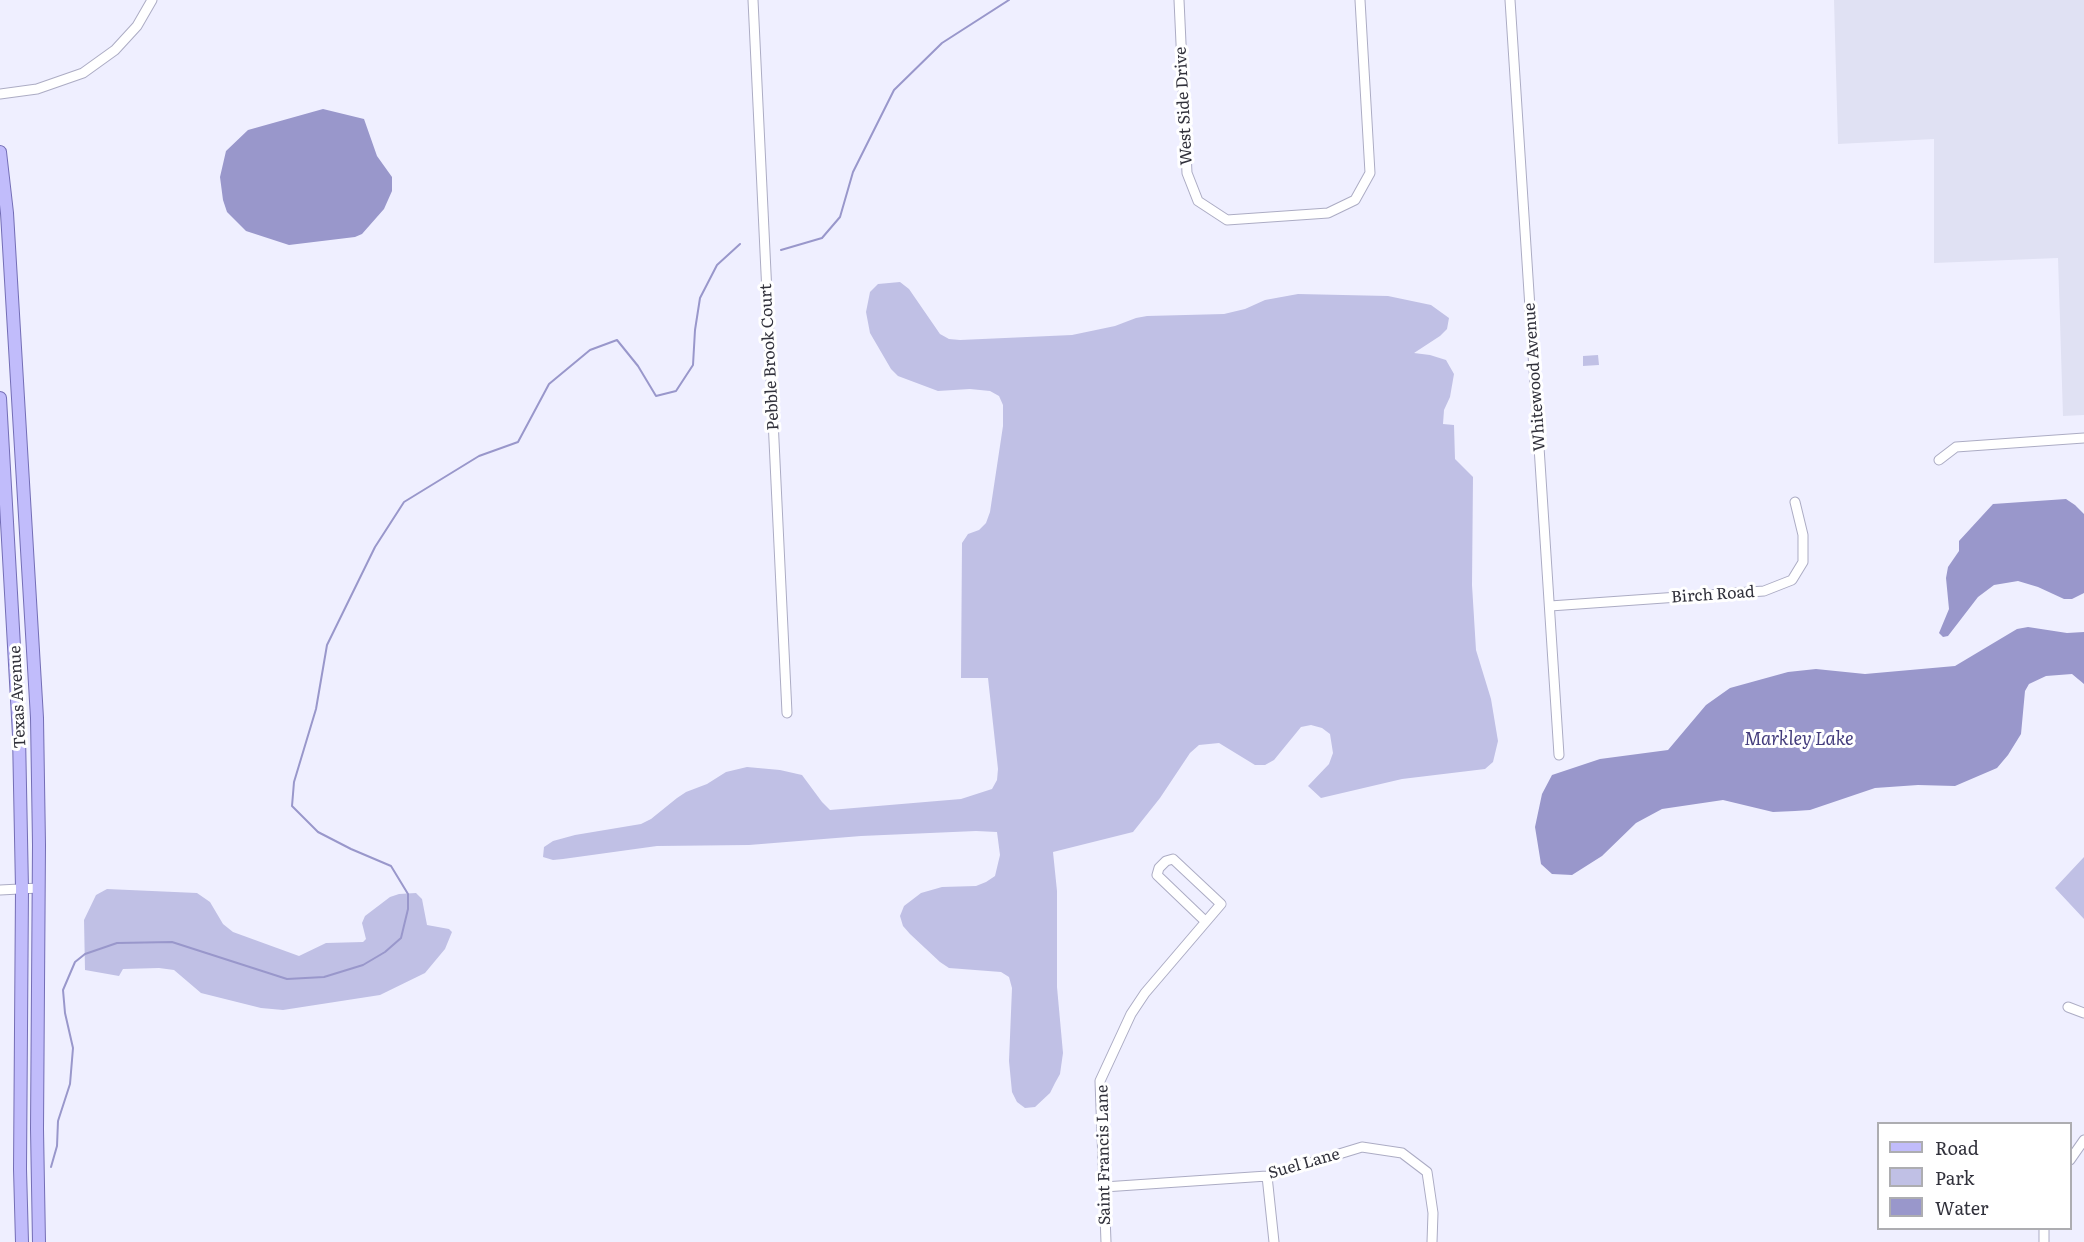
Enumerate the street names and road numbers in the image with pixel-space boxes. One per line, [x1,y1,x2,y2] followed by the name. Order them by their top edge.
[1171,46,1197,166] street label: West Side Drive
[757,283,783,431] street label: Pebble Brook Court
[1520,302,1550,452] street label: Whitewood Avenue
[1671,583,1755,607] street label: Birch Road
[6,645,30,749] street label: Texas Avenue
[1093,1085,1115,1225] street label: Saint Francis Lane
[1266,1145,1342,1183] street label: Suel Lane

